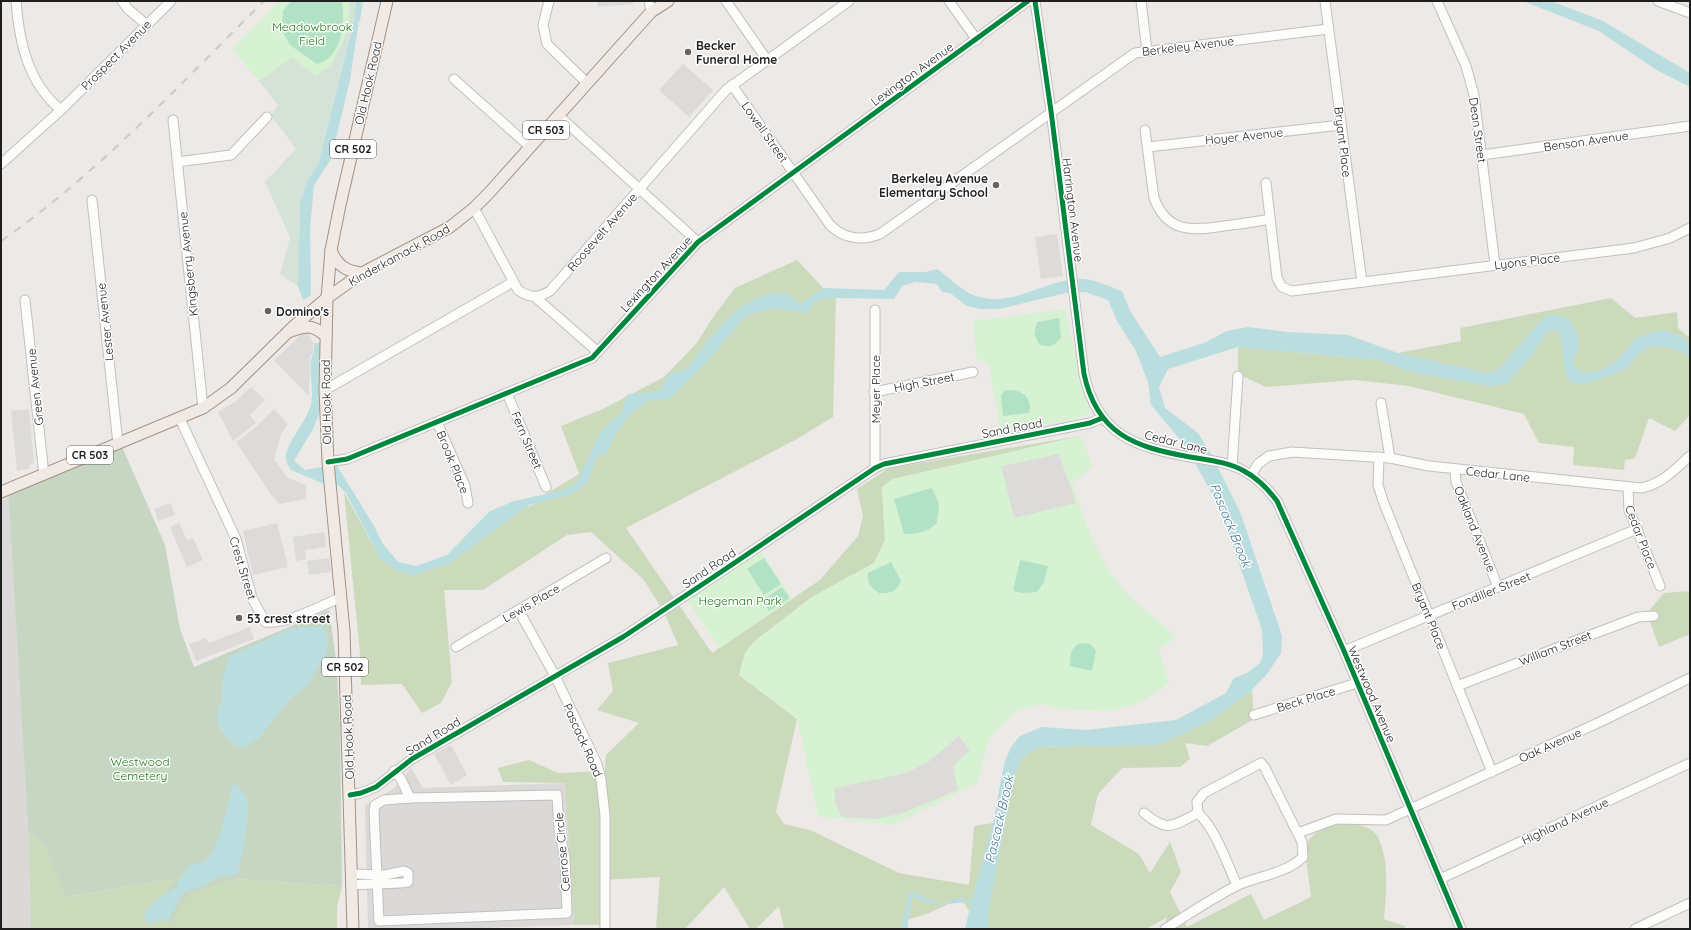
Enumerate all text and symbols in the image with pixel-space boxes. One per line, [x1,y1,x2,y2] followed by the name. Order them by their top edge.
[78,17,154,93] street label: Prospect Avenue
[272,19,352,48] park label: Meadowbrook Field
[1141,33,1235,59] street label: Berkeley Avenue
[696,38,777,67] place label: Becker Funeral Home
[868,39,956,109] street label: Lexington Avenue
[351,40,385,126] street label: Old Hook Road
[683,47,693,57] marker: Becker Funeral Home
[1466,96,1490,164] street label: Dean Street
[738,99,792,165] street label: Lowell Street
[1331,106,1355,178] street label: Bryant Place
[523,121,569,139] road number: CR 503
[1204,124,1284,148] street label: Hoyer Avenue
[1543,128,1630,154] street label: Benson Avenue
[330,140,376,158] road number: CR 502
[1059,157,1087,263] street label: Harrington Avenue
[879,171,988,200] place label: Berkeley Avenue Elementary School
[991,180,1001,190] marker: Berkeley Avenue Elementary School
[564,190,640,274] street label: Roosevelt Avenue
[175,211,201,317] street label: Kingsberry Avenue
[346,221,452,289] street label: Kinderkamack Road
[617,233,695,315] street label: Lexington Avenue
[1493,249,1561,272] street label: Lyons Place
[93,282,117,362] street label: Lester Avenue
[276,304,329,319] place label: Domino's
[263,306,273,316] marker: Domino's
[23,347,47,426] street label: Green Avenue
[868,355,883,423] street label: Meyer Place
[318,359,334,445] street label: Old Hook Road
[892,369,956,395] street label: High Street
[508,409,546,471] street label: Fern Street
[980,415,1044,441] street label: Sand Road
[1143,427,1209,457] street label: Cedar Lane
[434,428,472,496] street label: Brook Place
[67,446,113,464] road number: CR 503
[1465,463,1531,485] street label: Cedar Lane
[1207,481,1256,570] water label: Pascack Brook
[1451,484,1499,574] street label: Oakland Avenue
[1622,503,1660,571] street label: Cedar Place
[226,535,260,601] street label: Crest Street
[679,545,739,591] street label: Sand Road
[1449,568,1533,614] street label: Fondiller Street
[500,580,563,625] street label: Lewis Place
[1409,580,1449,652] street label: Bryant Place
[698,593,782,608] park label: Hegeman Park
[247,611,331,626] place label: 53 crest street
[234,613,244,623] marker: 53 crest street
[1517,627,1593,669] street label: William Street
[1345,643,1399,745] street label: Westwood Avenue
[322,658,368,676] road number: CR 502
[1275,683,1337,715] street label: Beck Place
[339,694,357,780] street label: Old Hook Road
[560,701,606,779] street label: Pascack Road
[403,714,463,758] street label: Sand Road
[1516,724,1584,766] street label: Oak Avenue
[110,754,170,783] park label: Westwood Cemetery
[981,773,1017,864] water label: Pascack Brook
[1519,794,1611,848] street label: Highland Avenue
[551,812,573,892] street label: Cenrose Circle

